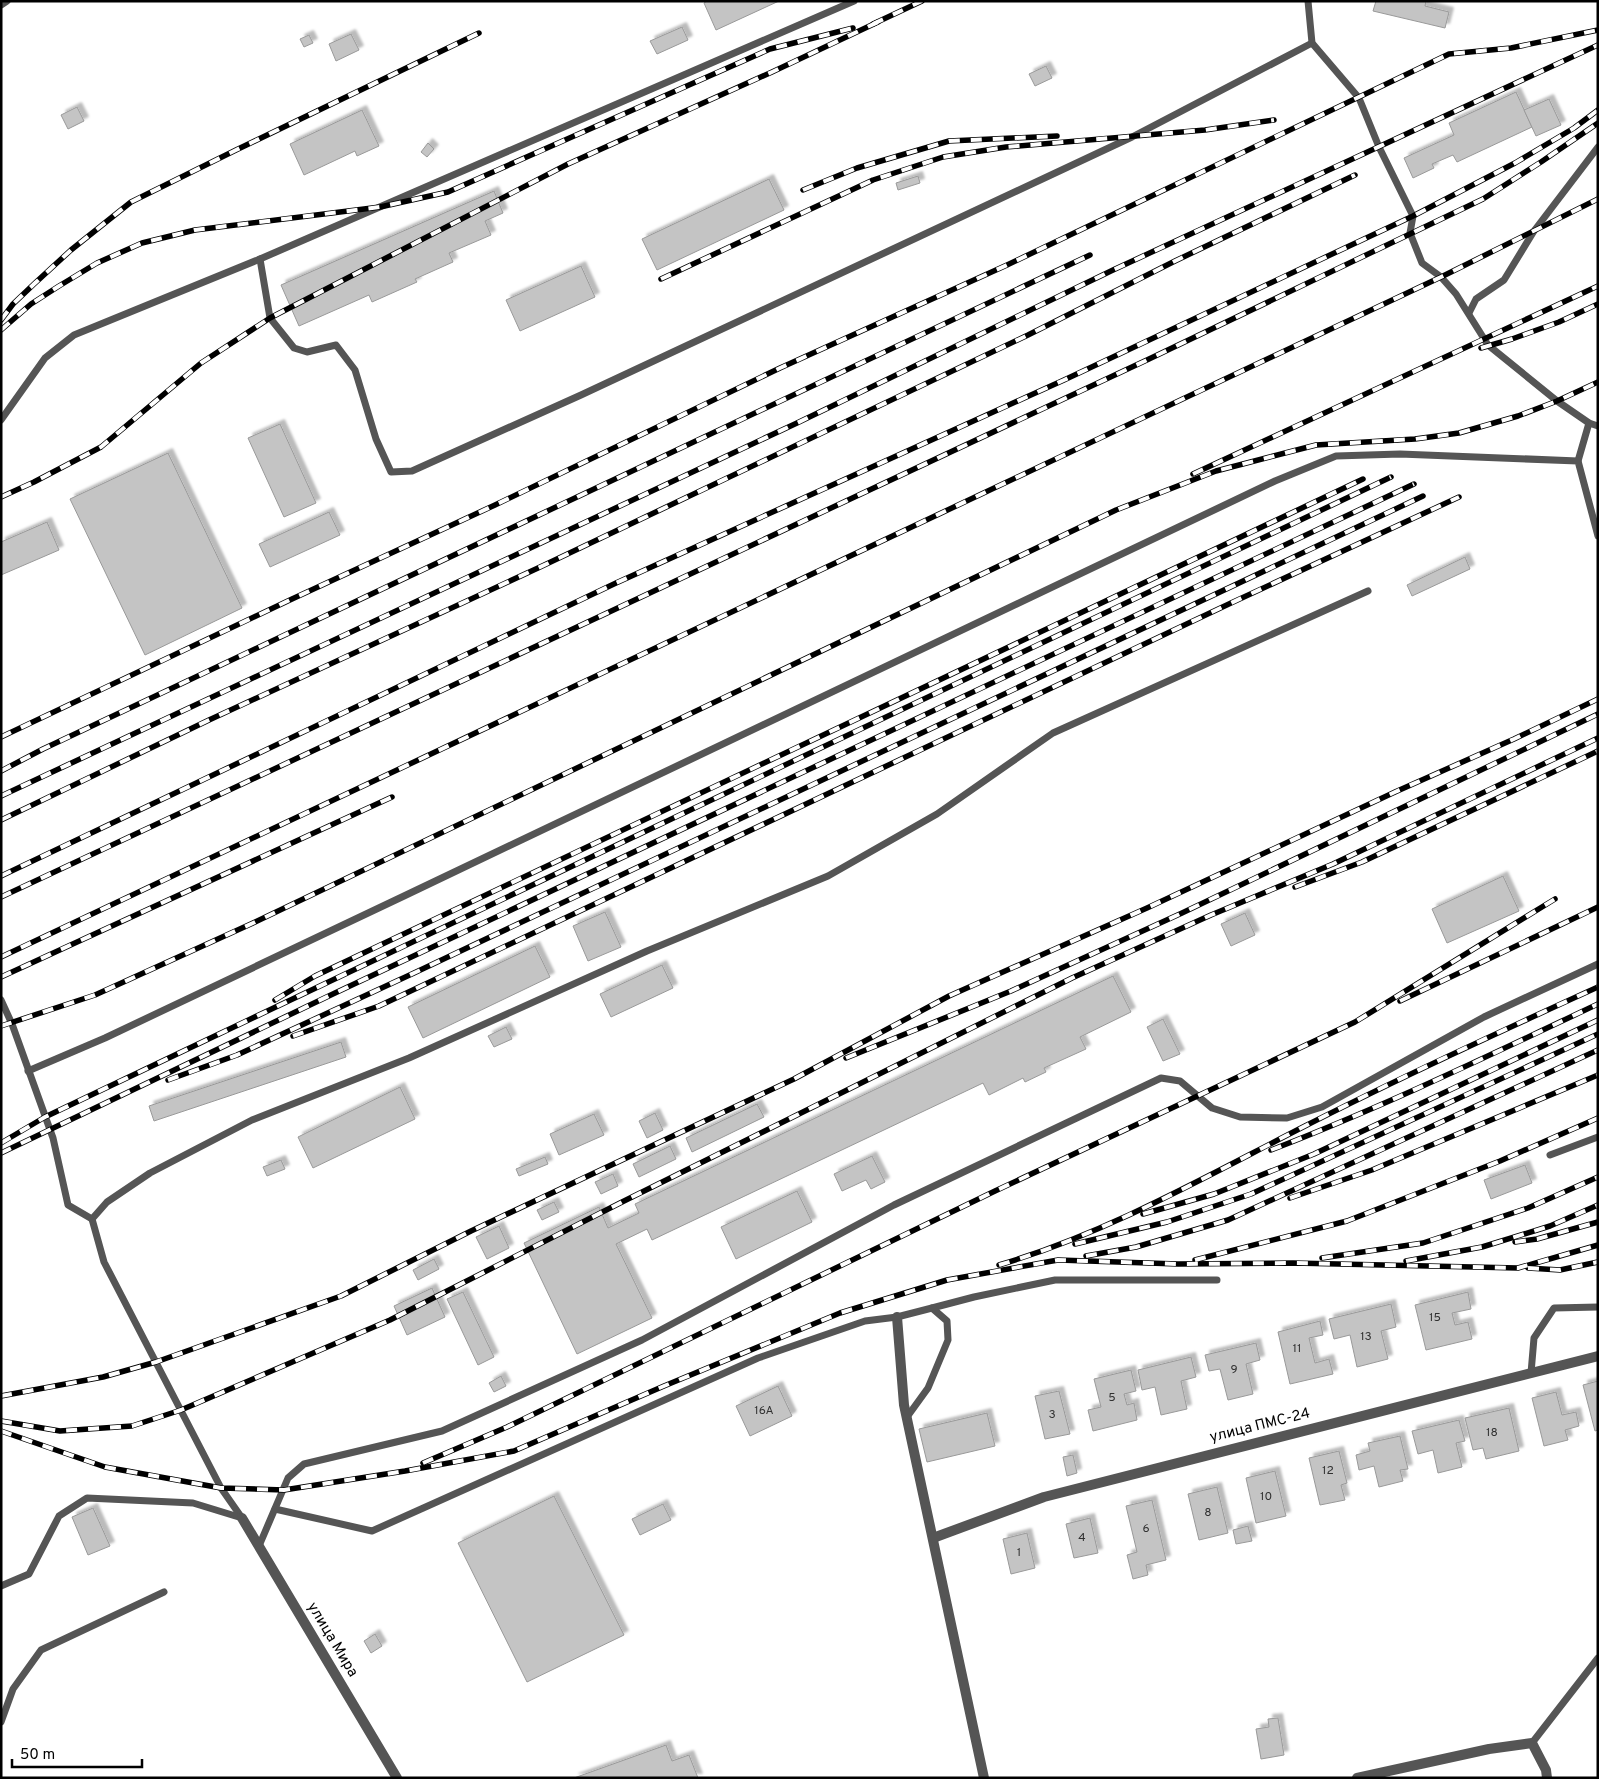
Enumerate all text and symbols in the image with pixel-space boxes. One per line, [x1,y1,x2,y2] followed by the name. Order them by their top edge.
[1429,1310,1441,1326] house number: 15
[1360,1329,1372,1345] house number: 13
[1293,1341,1301,1357] house number: 11
[1230,1362,1238,1378] house number: 9
[1108,1390,1116,1406] house number: 5
[754,1403,774,1419] house number: 16А
[1208,1404,1312,1448] street label: улица ПМС-24
[1048,1407,1056,1423] house number: 3
[1486,1425,1498,1441] house number: 18
[1322,1463,1334,1479] house number: 12
[1260,1489,1272,1505] house number: 10
[1204,1505,1212,1521] house number: 8
[1142,1521,1150,1537] house number: 6
[1078,1530,1086,1546] house number: 4
[1017,1545,1021,1561] house number: 1
[302,1599,362,1681] street label: улица Мира
[12,1736,142,1768] scale bar
[20,1746,55,1765] text: 50 m

